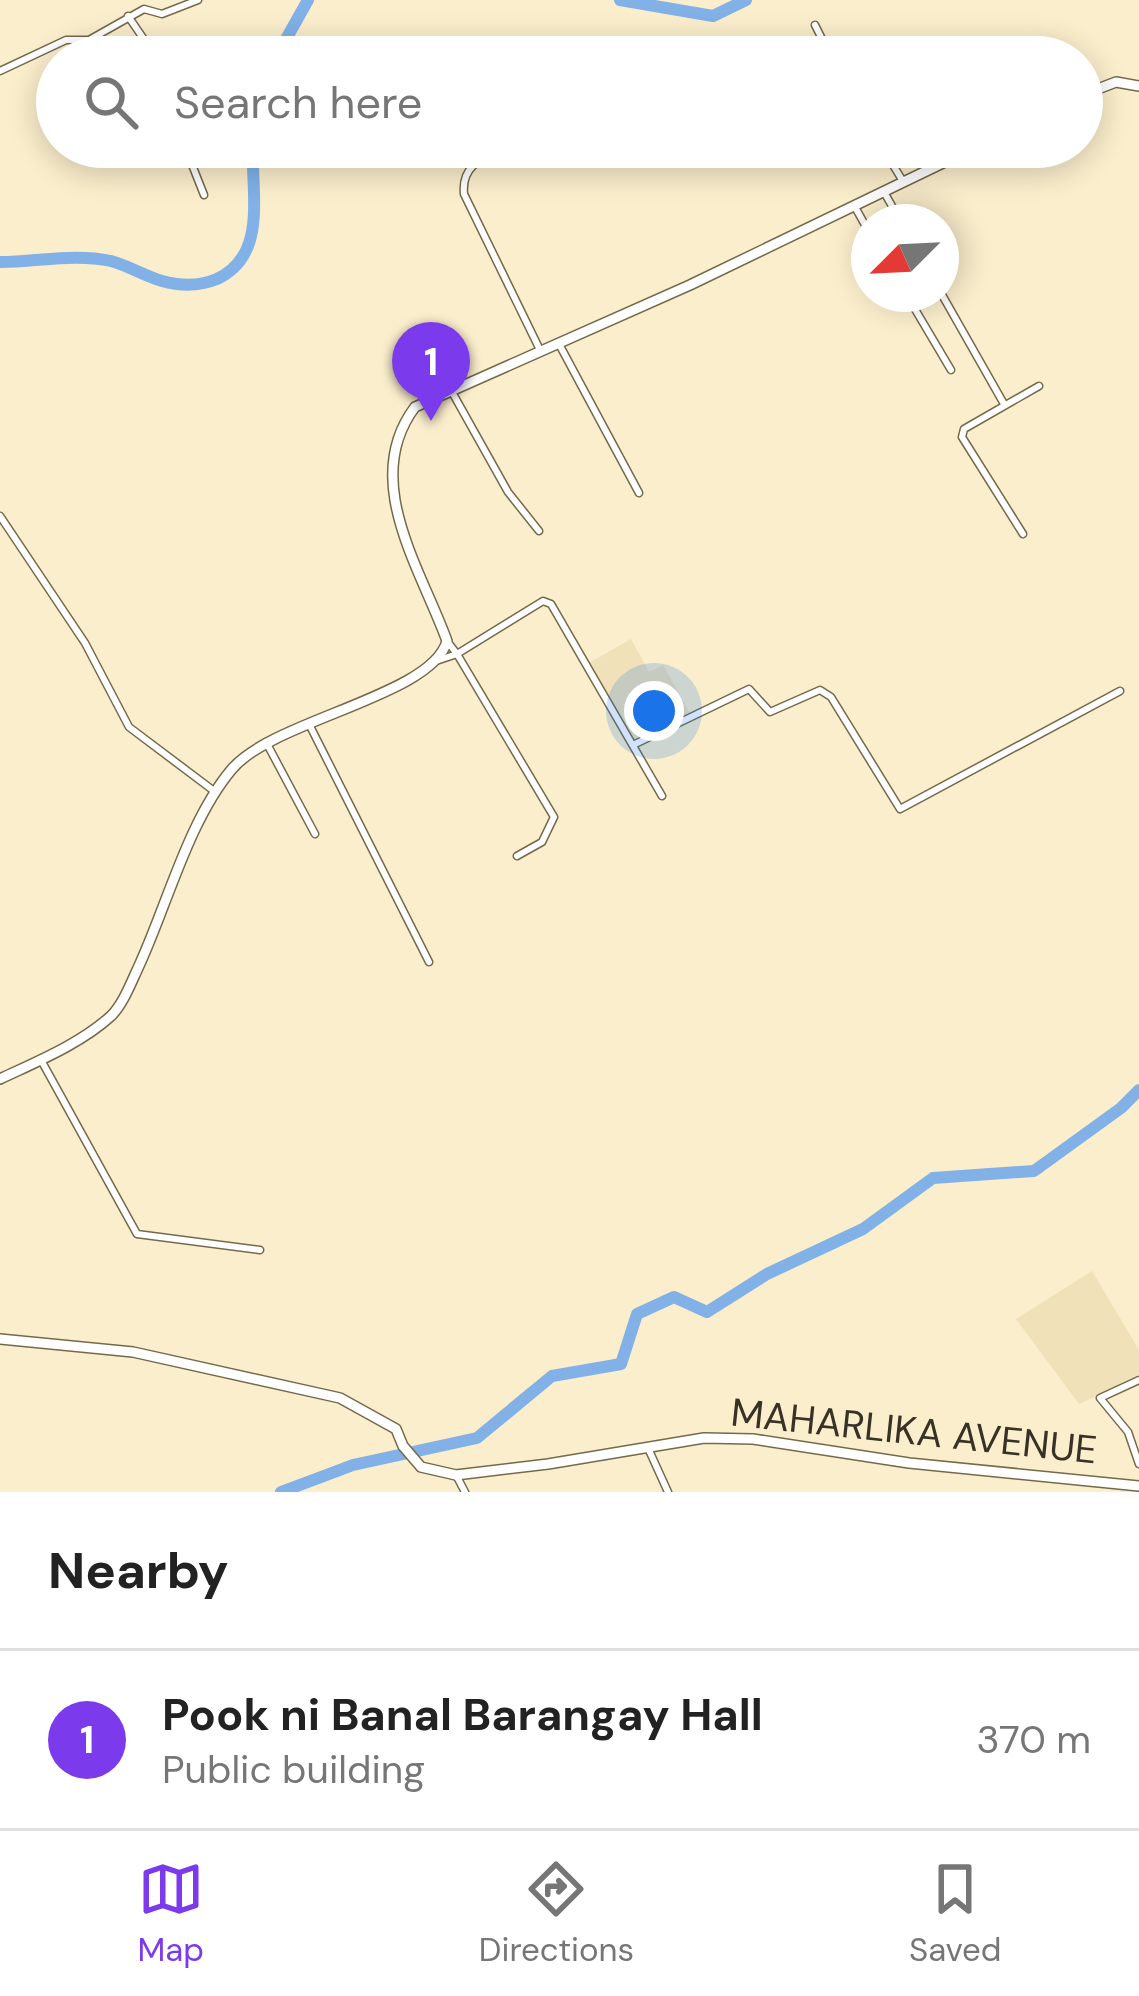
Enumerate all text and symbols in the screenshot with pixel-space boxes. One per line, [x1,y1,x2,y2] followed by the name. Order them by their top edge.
[36,36,1103,168] search box
[78,69,144,135] icon: search
[174,73,422,132] text: Search here
[851,204,959,312] north arrow
[392,322,470,421] pin: 1
[624,681,684,741] your location
[728,1386,1100,1476] street label: MAHARLIKA AVENUE
[48,1537,229,1604] text: Nearby
[162,1685,763,1744] text: Pook ni Banal Barangay Hall
[80,1714,94,1765] text: 1
[977,1714,1091,1765] text: 370 m
[162,1744,425,1795] text: Public building
[137,1856,204,1971] tab: Map
[479,1856,634,1971] tab: Directions
[909,1856,1002,1971] tab: Saved

